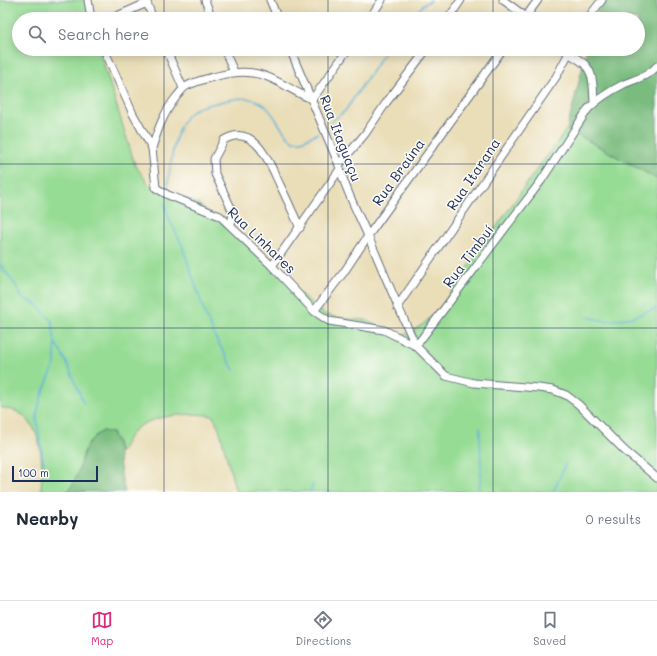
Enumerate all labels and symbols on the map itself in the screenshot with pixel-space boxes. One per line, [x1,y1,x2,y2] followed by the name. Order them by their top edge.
[316,92,366,184] street label: Rua Itaguaçu
[442,134,504,214] street label: Rua Itarana
[367,135,429,209] street label: Rua Braúna
[224,202,300,278] street label: Rua Linhares
[438,221,498,291] street label: Rua Timbuí
[12,464,98,483] scale bar

